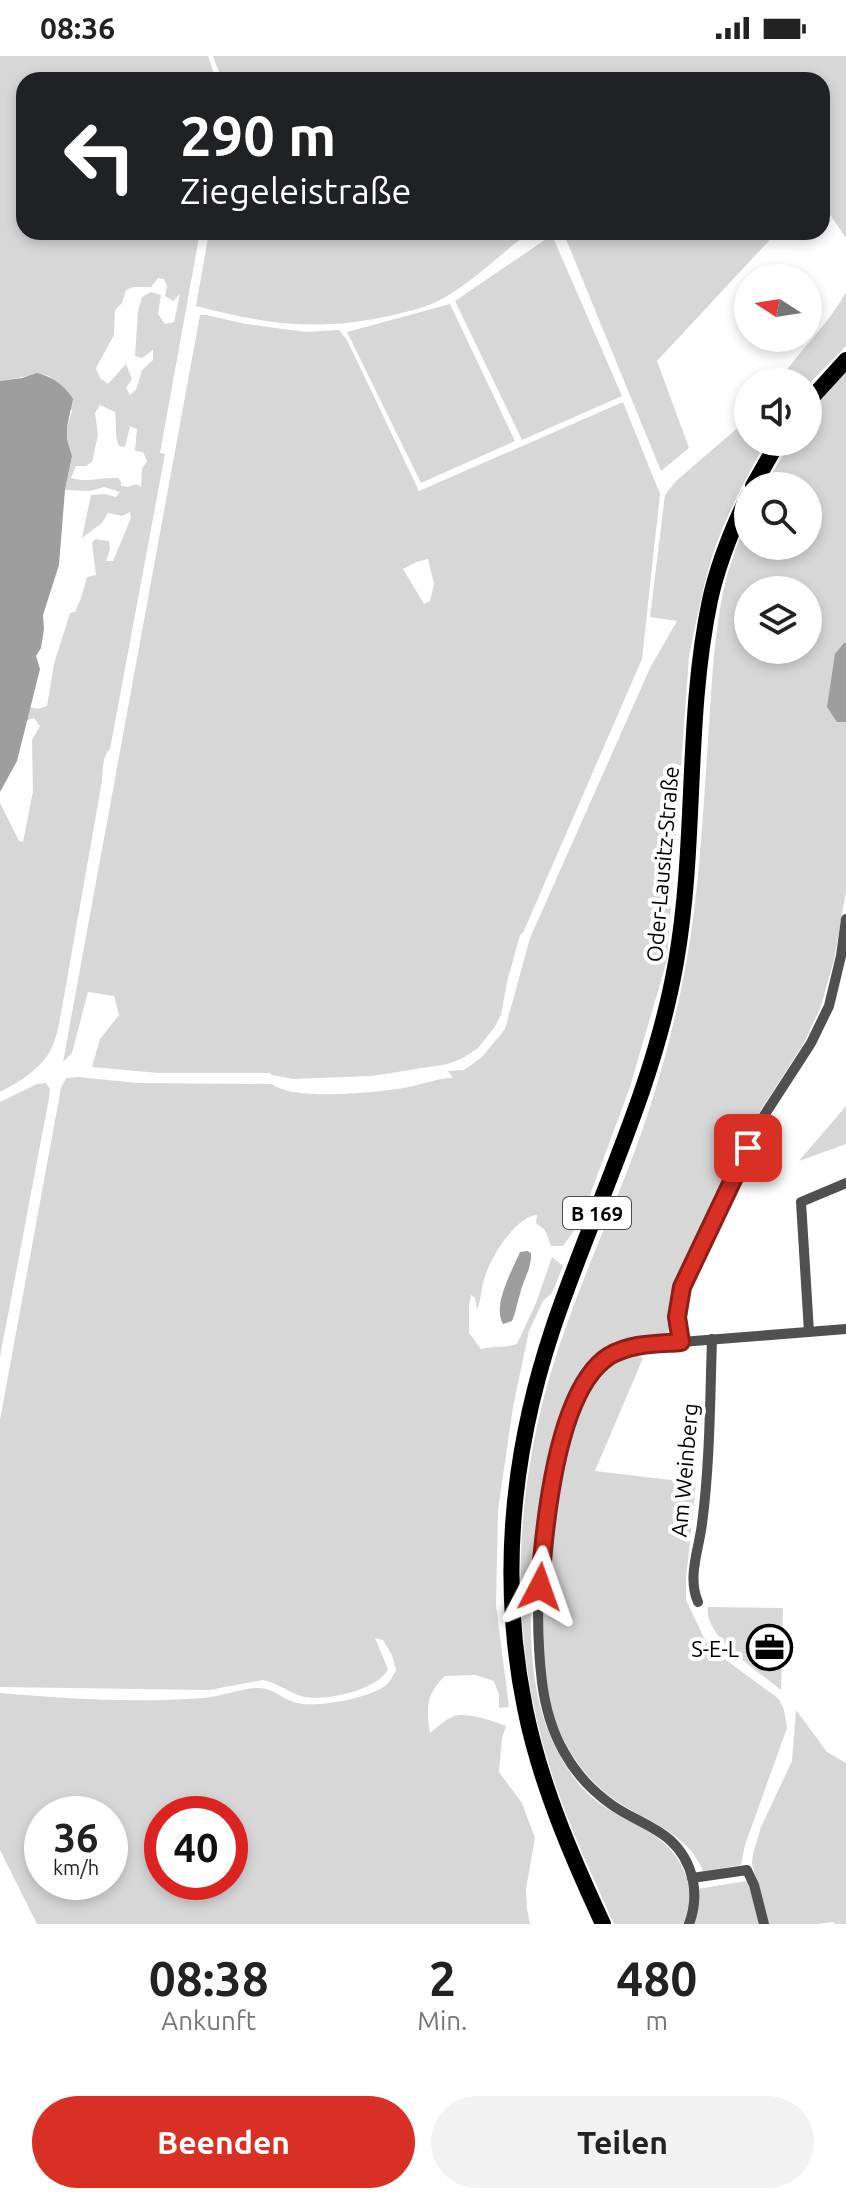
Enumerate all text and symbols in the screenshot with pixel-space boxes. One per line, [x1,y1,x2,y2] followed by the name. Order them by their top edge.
[40,11,115,45] text: 08:36
[48,104,152,208] icon: left
[180,104,336,167] text: 290 m
[180,170,411,211] text: Ziegeleistraße
[734,264,822,352] north arrow
[734,264,822,664] map controls
[734,368,822,456] button: sound
[734,472,822,560] button: search
[734,576,822,664] button: layers
[641,765,683,963] street label: Oder-Lausitz-Straße
[714,1114,782,1182] pin
[726,1126,770,1170] icon: arrive
[563,1197,631,1229] road number: B 169
[666,1402,702,1538] street label: Am Weinberg
[498,1545,582,1629] position arrow
[746,1624,794,1672] office icon: S-E-L
[691,1636,739,1661] place label: S-E-L
[144,1796,248,1900] speed limit sign: 40
[53,1815,99,1860] text: 36
[53,1856,99,1879] text: km/h
[149,1951,269,2005] text: 08:38
[429,1951,456,2005] text: 2
[616,1951,697,2005] text: 480
[161,2006,256,2035] text: Ankunft
[417,2006,468,2035] text: Min.
[646,2006,668,2035] text: m
[32,2096,415,2188] button: Beenden
[431,2096,814,2188] button: Teilen

